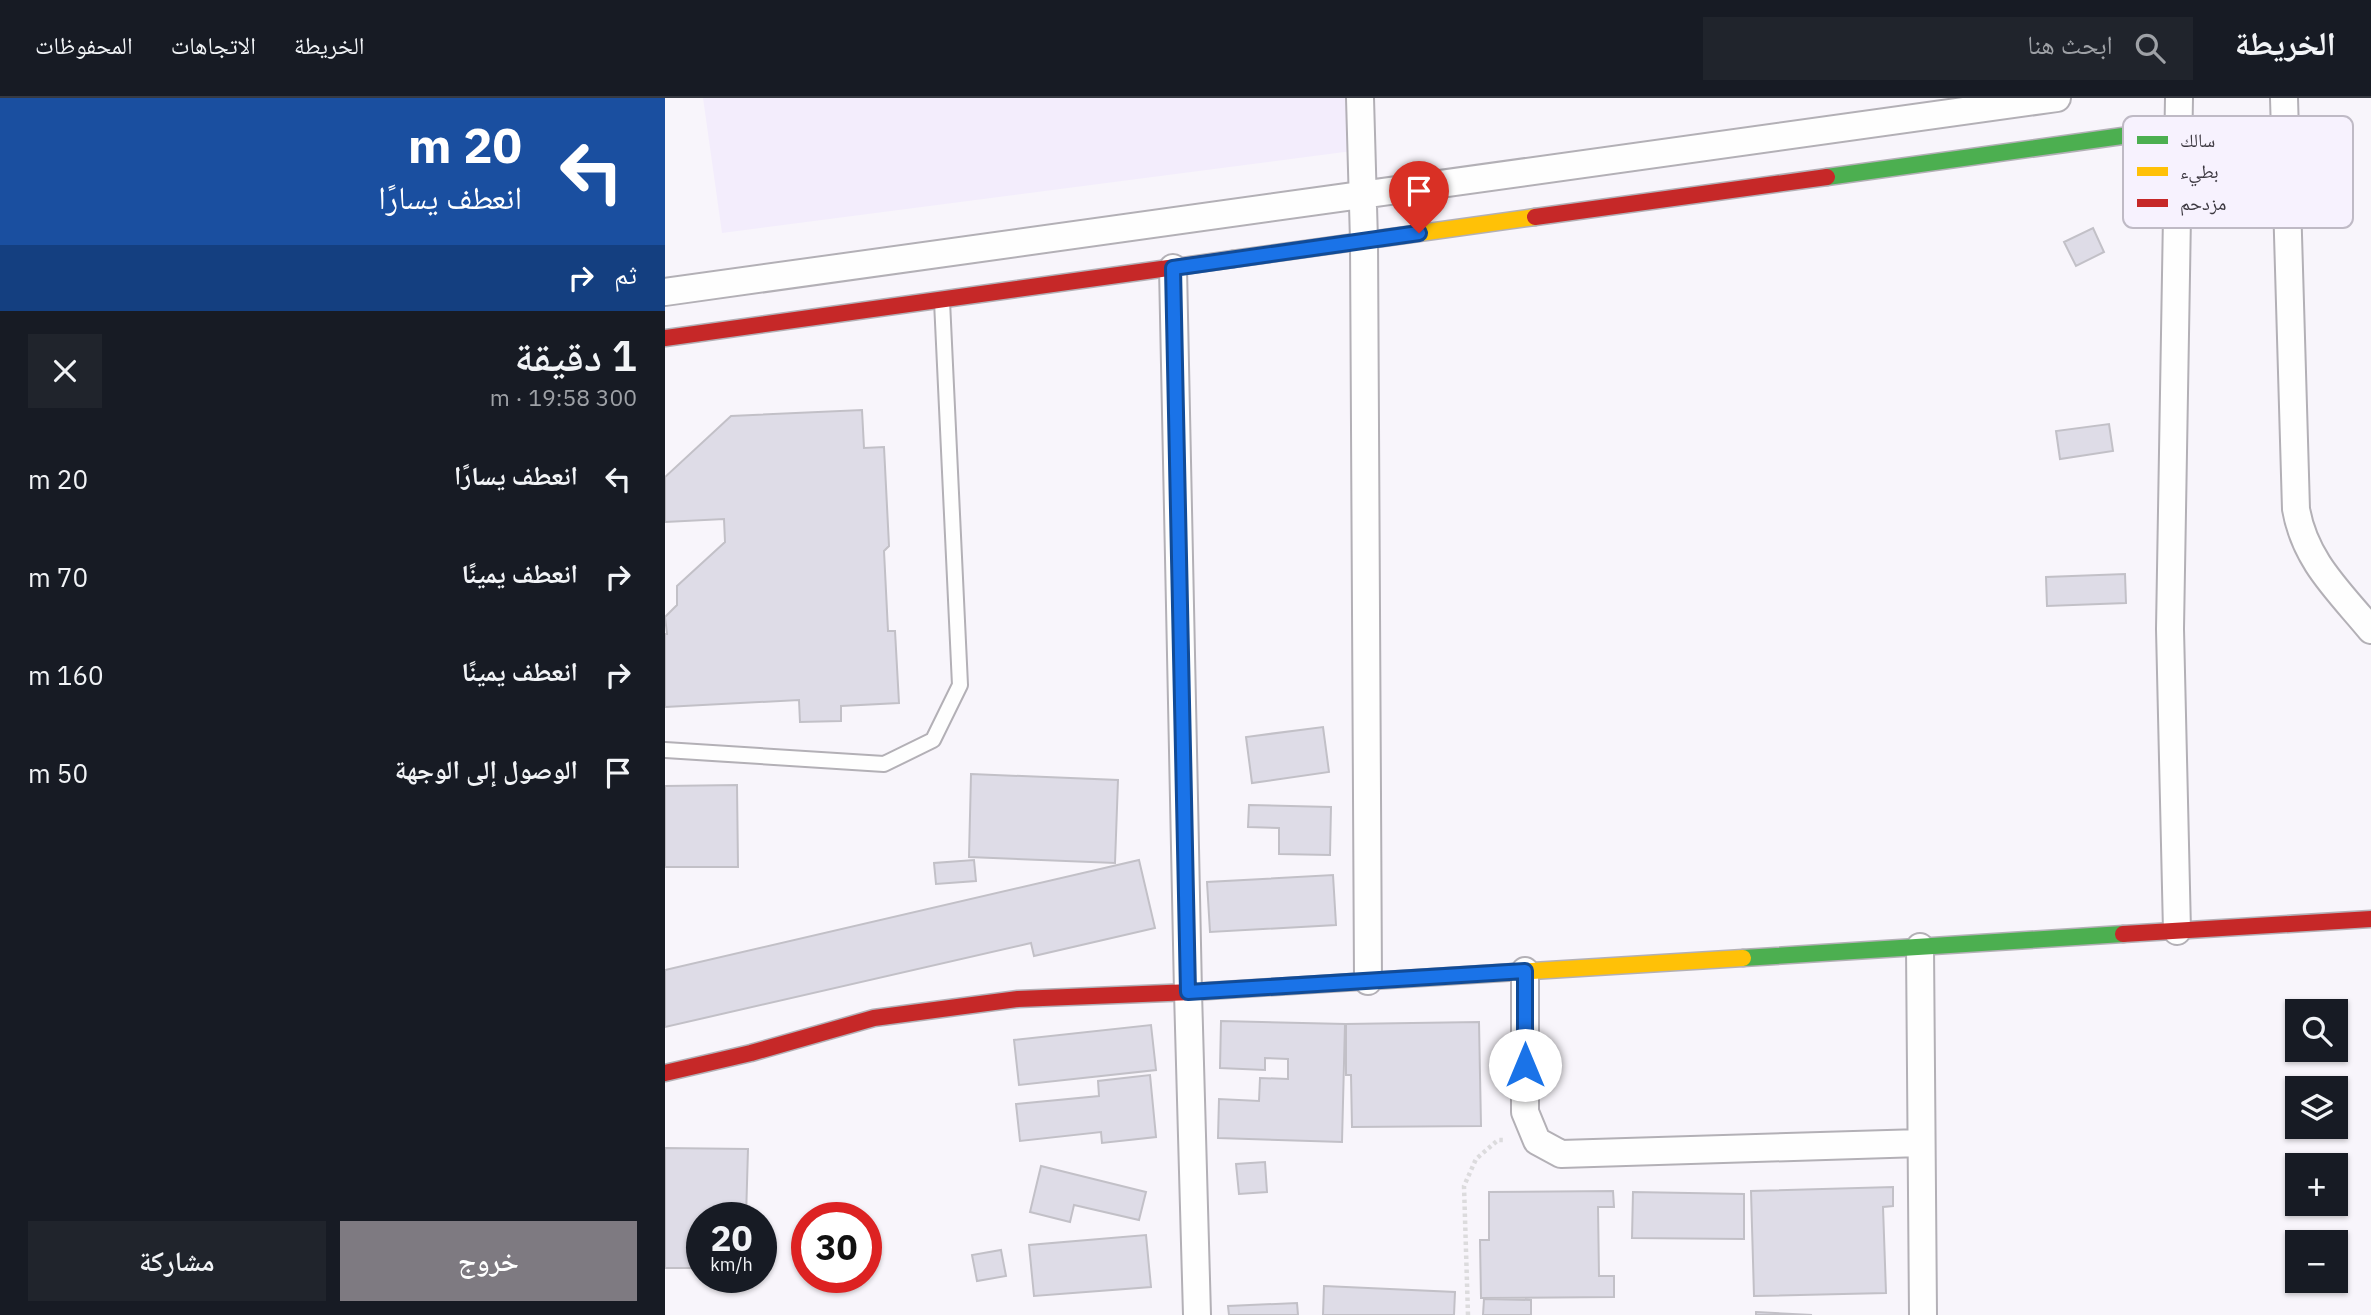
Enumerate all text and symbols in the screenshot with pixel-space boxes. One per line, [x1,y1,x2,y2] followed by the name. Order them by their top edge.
[1703,17,2193,80] search box
[2235,21,2336,64] text: الخريطة
[2027,27,2113,61] text: ابحث هنا
[35,29,133,61] text: المحفوظات
[171,29,256,61] text: الاتجاهات
[294,29,365,61] text: الخريطة
[2131,29,2169,67] icon: search
[408,113,522,176] text: 20 m
[2123,116,2353,228] legend
[546,126,637,217] icon: left
[2180,128,2215,152] text: سالك
[2180,159,2219,187] text: بطيء
[1389,161,1449,233] pin
[1400,172,1438,210] icon: arrive
[378,176,522,218] text: انعطف يسارًا
[2180,191,2226,216] text: مزدحم
[614,257,637,291] text: ثم
[562,259,600,297] icon: right
[515,328,637,383] text: 1 دقيقة
[28,334,102,408] button: close
[490,382,637,412] text: 300 m · 19:58
[454,458,578,492] text: انعطف يسارًا
[599,460,637,498] icon: left
[28,462,88,496] text: 20 m
[462,556,578,590] text: انعطف يمينًا
[599,558,637,596] icon: right
[28,560,88,594] text: 70 m
[462,654,578,688] text: انعطف يمينًا
[599,656,637,694] icon: right
[28,658,104,692] text: 160 m
[395,752,578,786] text: الوصول إلى الوجهة
[599,754,637,792] icon: arrive
[28,756,88,790] text: 50 m
[2285,999,2348,1293] map controls
[2285,999,2348,1062] button: search
[1488,1028,1562,1102] position arrow
[2285,1076,2348,1139] button: layers
[2285,1153,2348,1216] button: +
[791,1202,882,1293] speed limit sign: 30
[710,1215,753,1261] text: 20
[28,1221,326,1301] button: مشاركة
[340,1221,637,1301] button: خروج
[2285,1230,2348,1293] button: −
[710,1253,753,1276] text: km/h

